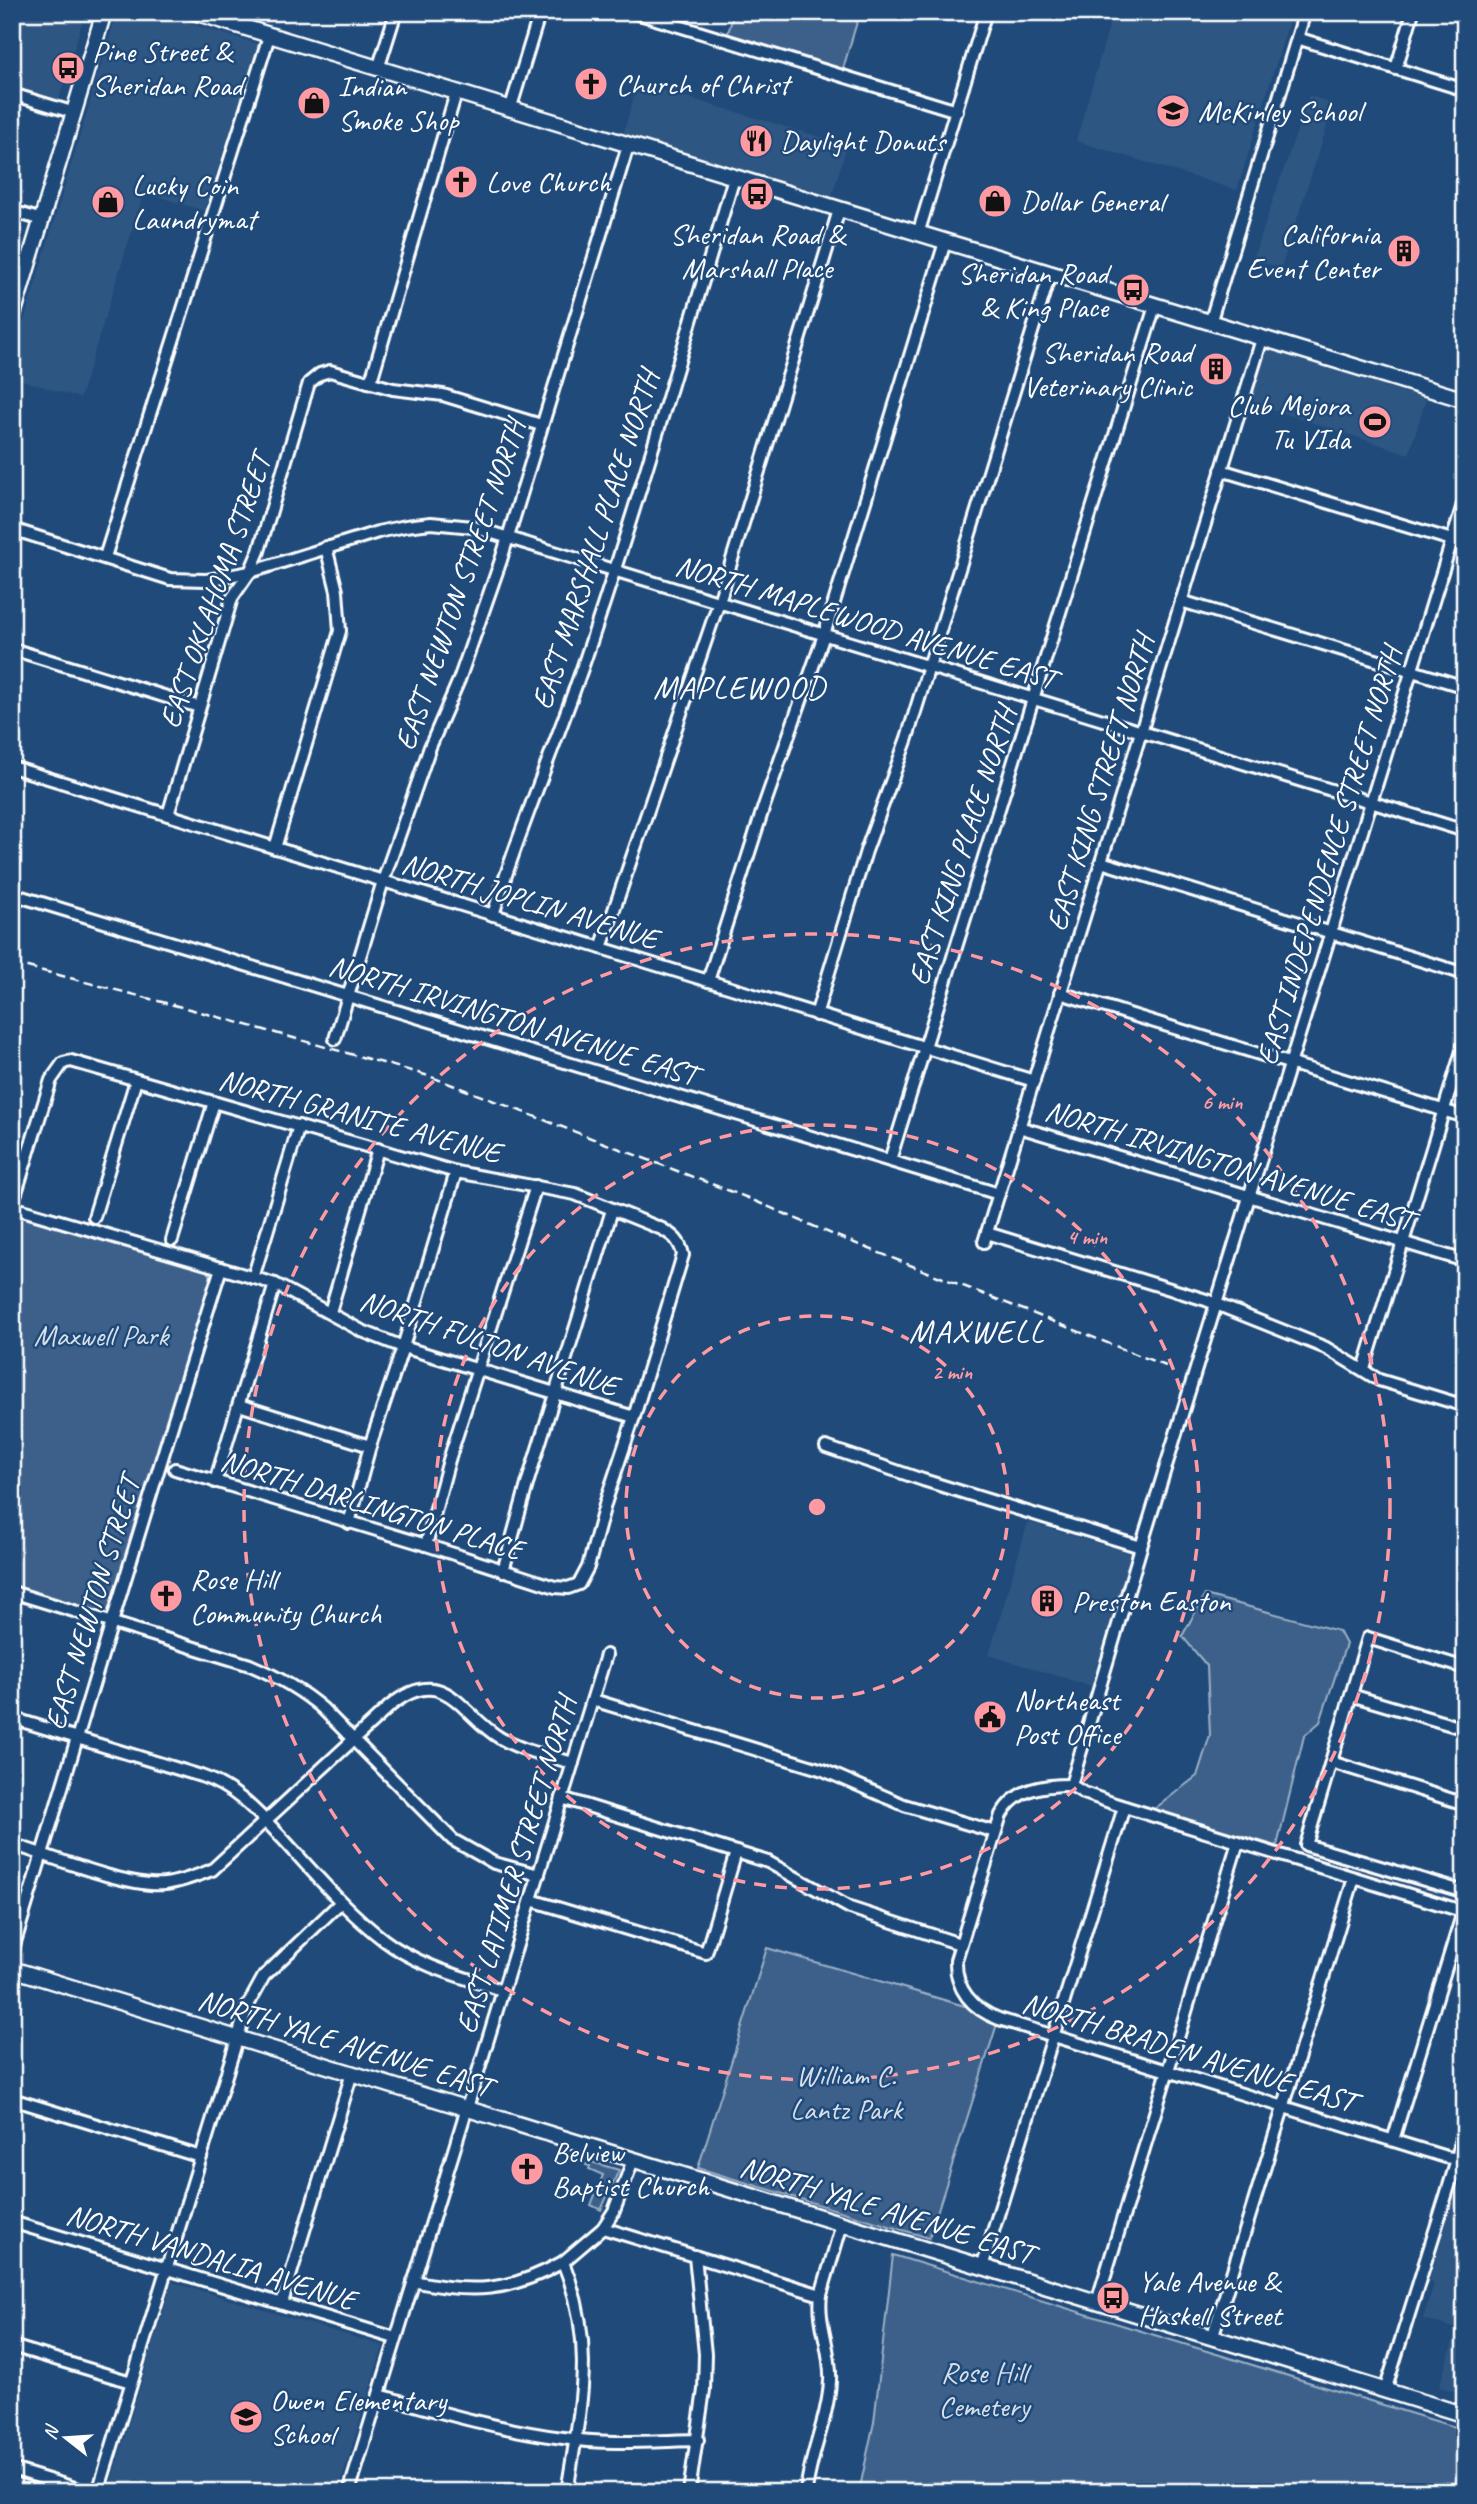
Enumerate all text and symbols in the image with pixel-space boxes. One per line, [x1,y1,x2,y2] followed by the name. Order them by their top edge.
[92,32,247,104] place label: Pine Street & Sheridan Road
[49,49,87,87] bus stop icon: Pine Street & Sheridan Road
[572,65,610,103] church icon: Church of Christ
[616,65,793,103] place label: Church of Christ
[338,67,460,139] place label: Indian Smoke Shop
[295,84,333,122] shop icon: Indian Smoke Shop
[1154,92,1192,130] school or university icon: McKinley School
[1198,92,1366,130] place label: McKinley School
[737,122,775,160] restaurant icon: Daylight Donuts
[780,122,948,160] place label: Daylight Donuts
[442,163,480,201] church icon: Love Church
[486,163,612,201] place label: Love Church
[132,166,260,238] place label: Lucky Coin Laundrymat
[738,175,776,213] bus stop icon: Sheridan Road & Marshall Place
[976,182,1014,220] shop icon: Dollar General
[1020,182,1169,220] place label: Dollar General
[89,183,127,221] shop icon: Lucky Coin Laundrymat
[670,215,847,287] place label: Sheridan Road & Marshall Place
[1246,215,1382,287] place label: California Event Center
[1385,232,1423,270] building icon: California Event Center
[958,254,1112,326] place label: Sheridan Road & King Place
[1114,271,1152,309] bus stop icon: Sheridan Road & King Place
[1023,333,1196,405] place label: Sheridan Road Veterinary Clinic
[1197,350,1235,388] building icon: Sheridan Road Veterinary Clinic
[522,361,669,714] street label: EAST MARSHALL PLACE NORTH
[1227,386,1352,458] place label: Club Mejora Tu VIda
[1356,403,1394,441] sports icon: Club Mejora Tu VIda
[386,411,536,755] street label: EAST NEWTON STREET NORTH
[150,443,282,733] street label: EAST OKLAHOMA STREET
[671,547,1061,697] street label: NORTH MAPLEWOOD AVENUE EAST
[1037,626,1165,935] street label: EAST KING STREET NORTH
[1247,639,1412,1069] street label: EAST INDEPENDENCE STREET NORTH
[654,668,826,706] district label: MAPLEWOOD
[899,697,1026,990] street label: EAST KING PLACE NORTH
[397,844,667,959] street label: NORTH JOPLIN AVENUE
[325,946,708,1096] street label: NORTH IRVINGTON AVENUE EAST
[215,1060,509,1173] street label: NORTH GRANITE AVENUE
[1202,1089,1243,1115] text: 6 min
[1041,1091,1424,1241] street label: NORTH IRVINGTON AVENUE EAST
[1067,1224,1107,1250] text: 4 min
[355,1281,627,1406] street label: NORTH FULTON AVENUE
[909,1311,1045,1352] district label: MAXWELL
[34,1316,170,1354] park label: Maxwell Park
[932,1359,972,1385] text: 2 min
[216,1441,531,1570] street label: NORTH DARLINGTON PLACE
[35,1466,150,1734] street label: EAST NEWTON STREET
[805,1495,829,1519] centre of rings
[190,1560,382,1632] place label: Rose Hill Community Church
[147,1577,185,1615] church icon: Rose Hill Community Church
[1028,1582,1066,1620] building icon: Preston Easton
[1072,1582,1232,1620] place label: Preston Easton
[1014,1681,1123,1753] place label: Northeast Post Office
[447,1688,587,2038] street label: EAST LATIMER STREET NORTH
[971,1698,1009,1736] public building icon: Northeast Post Office
[194,1980,502,2108] street label: NORTH YALE AVENUE EAST
[1018,1983,1367,2123] street label: NORTH BRADEN AVENUE EAST
[790,2056,904,2128] park label: William C. Lantz Park
[552,2133,710,2205] place label: Belview Baptist Church
[736,2147,1044,2275] street label: NORTH YALE AVENUE EAST
[508,2150,546,2188] church icon: Belview Baptist Church
[62,2195,364,2320] street label: NORTH VANDALIA AVENUE
[1138,2262,1284,2334] place label: Yale Avenue & Haskell Street
[1094,2279,1132,2317] bus stop icon: Yale Avenue & Haskell Street
[938,2353,1032,2425] park label: Rose Hill Cemetery
[270,2381,448,2453] place label: Owen Elementary School
[227,2398,265,2436] school or university icon: Owen Elementary School
[32,2402,102,2472] north arrow
[38,2421,65,2442] text: N

